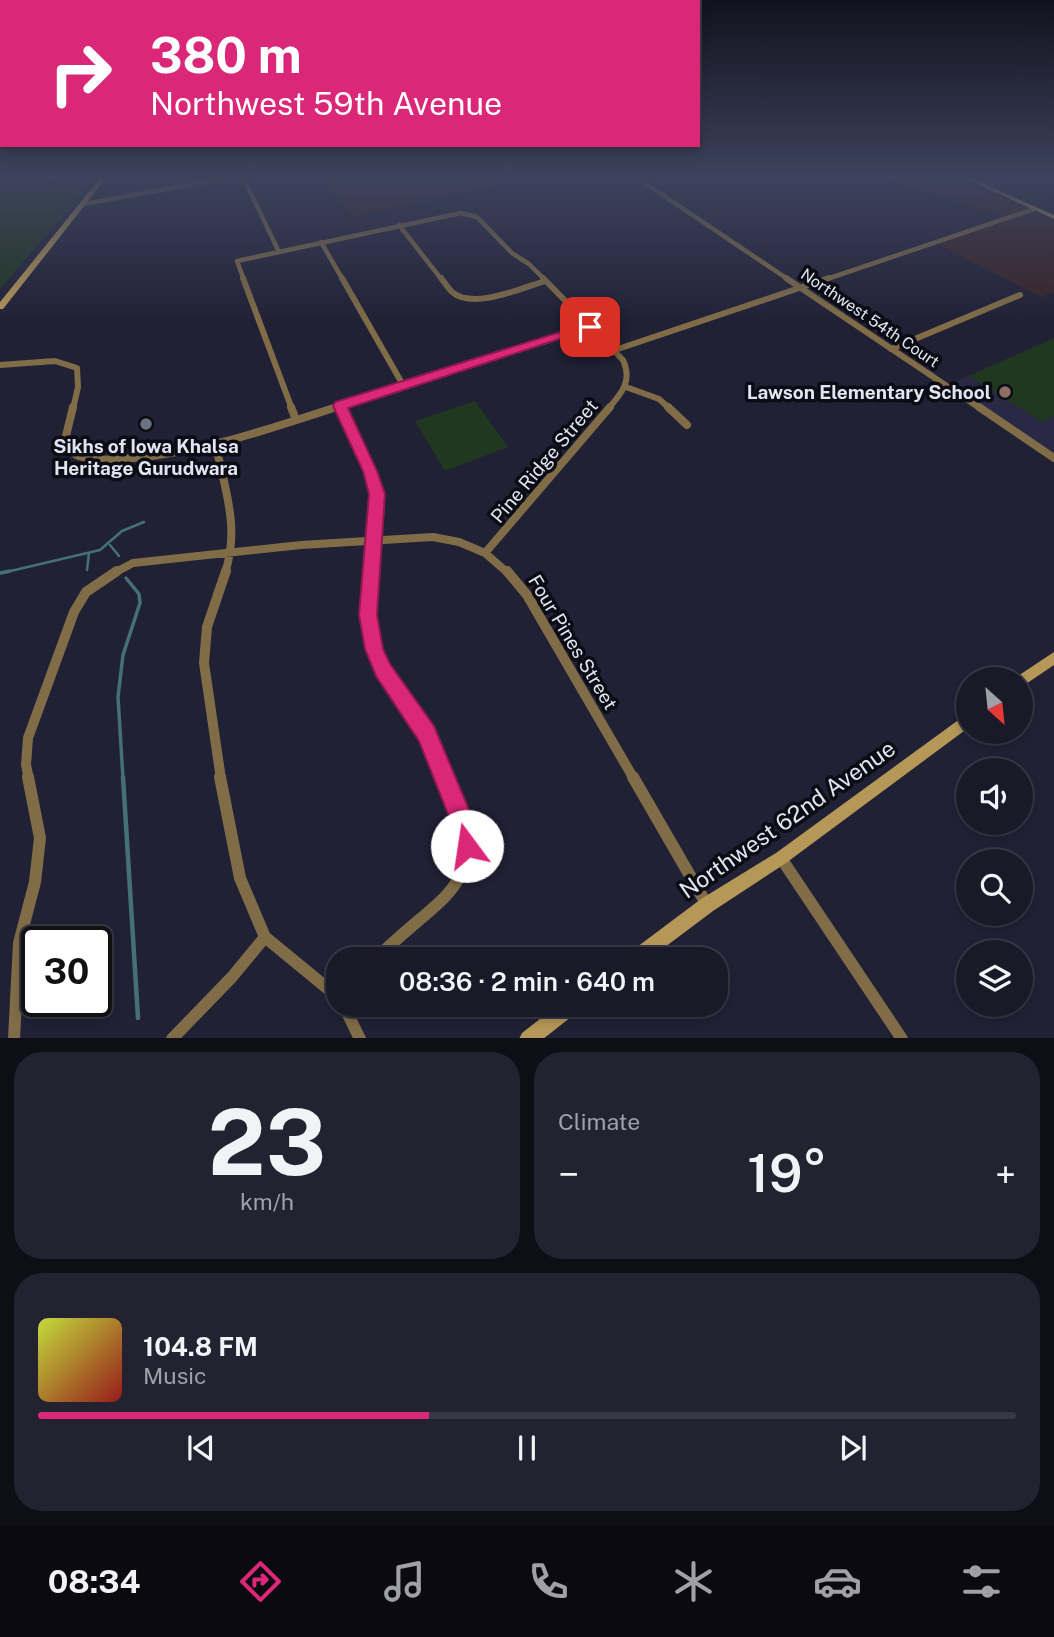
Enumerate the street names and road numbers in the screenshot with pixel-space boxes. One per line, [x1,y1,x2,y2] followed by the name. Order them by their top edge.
[797,265,943,371] street label: Northwest 54th Court
[486,395,602,527] street label: Pine Ridge Street
[524,571,622,713] street label: Four Pines Street
[674,734,900,904] street label: Northwest 62nd Avenue

